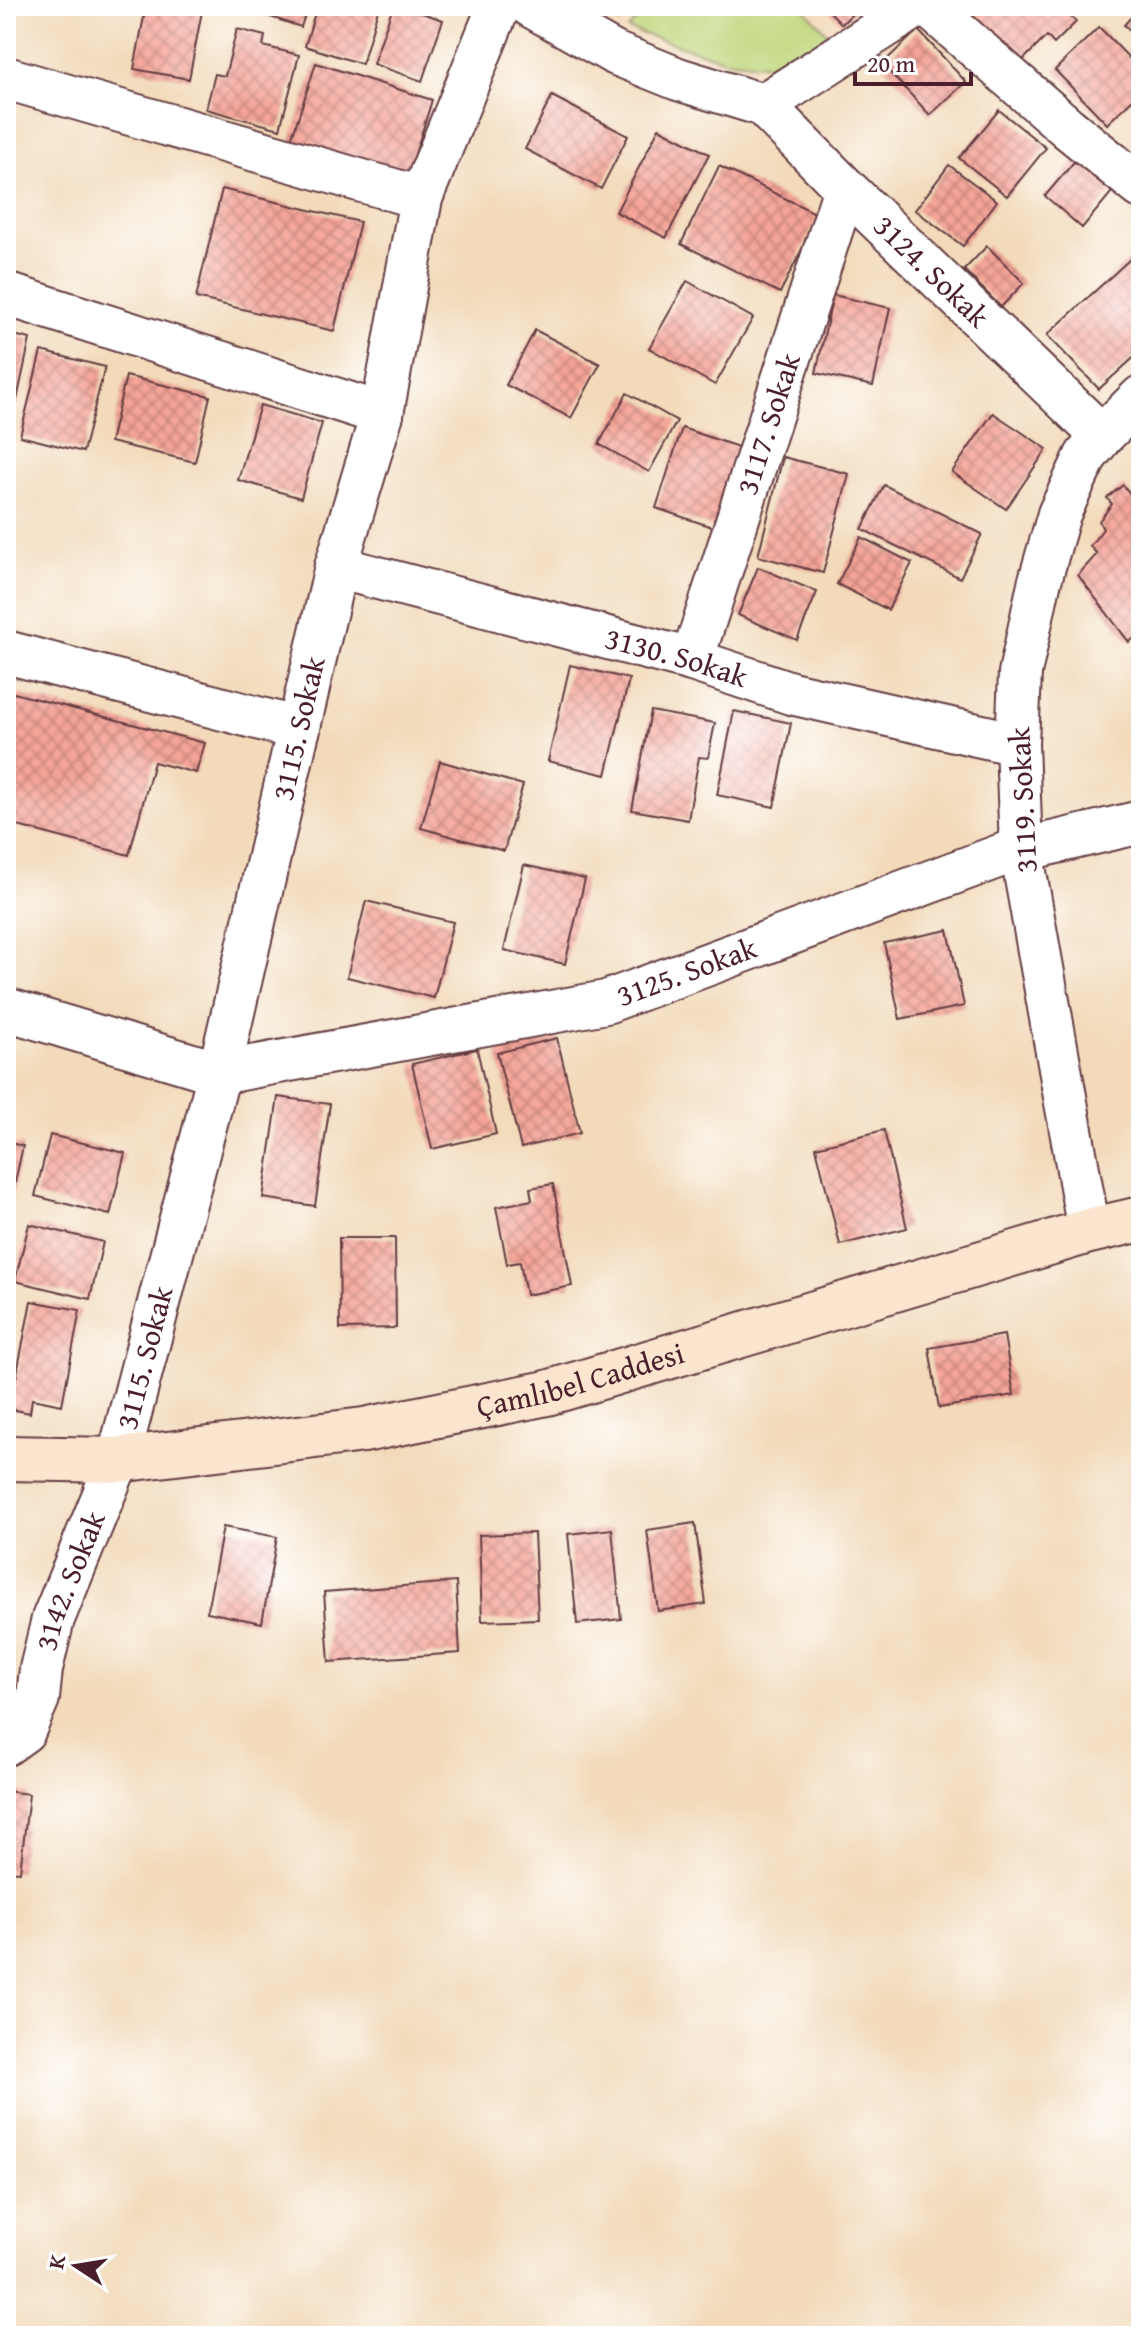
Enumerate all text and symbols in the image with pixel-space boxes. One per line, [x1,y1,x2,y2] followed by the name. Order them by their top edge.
[855,36,971,86] scale bar
[867,46,915,81] text: 20 m
[864,204,1001,338] street label: 3124. Sokak
[724,347,811,500] street label: 3117. Sokak
[600,615,754,698] street label: 3130. Sokak
[260,651,336,804] street label: 3115. Sokak
[996,725,1048,874] street label: 3119. Sokak
[610,925,763,1017] street label: 3125. Sokak
[104,1280,184,1434] street label: 3115. Sokak
[473,1330,689,1428] street label: Çamlıbel Caddesi
[23,1504,116,1655] street label: 3142. Sokak
[36,2226,116,2306] north arrow
[39,2252,74,2272] text: K

